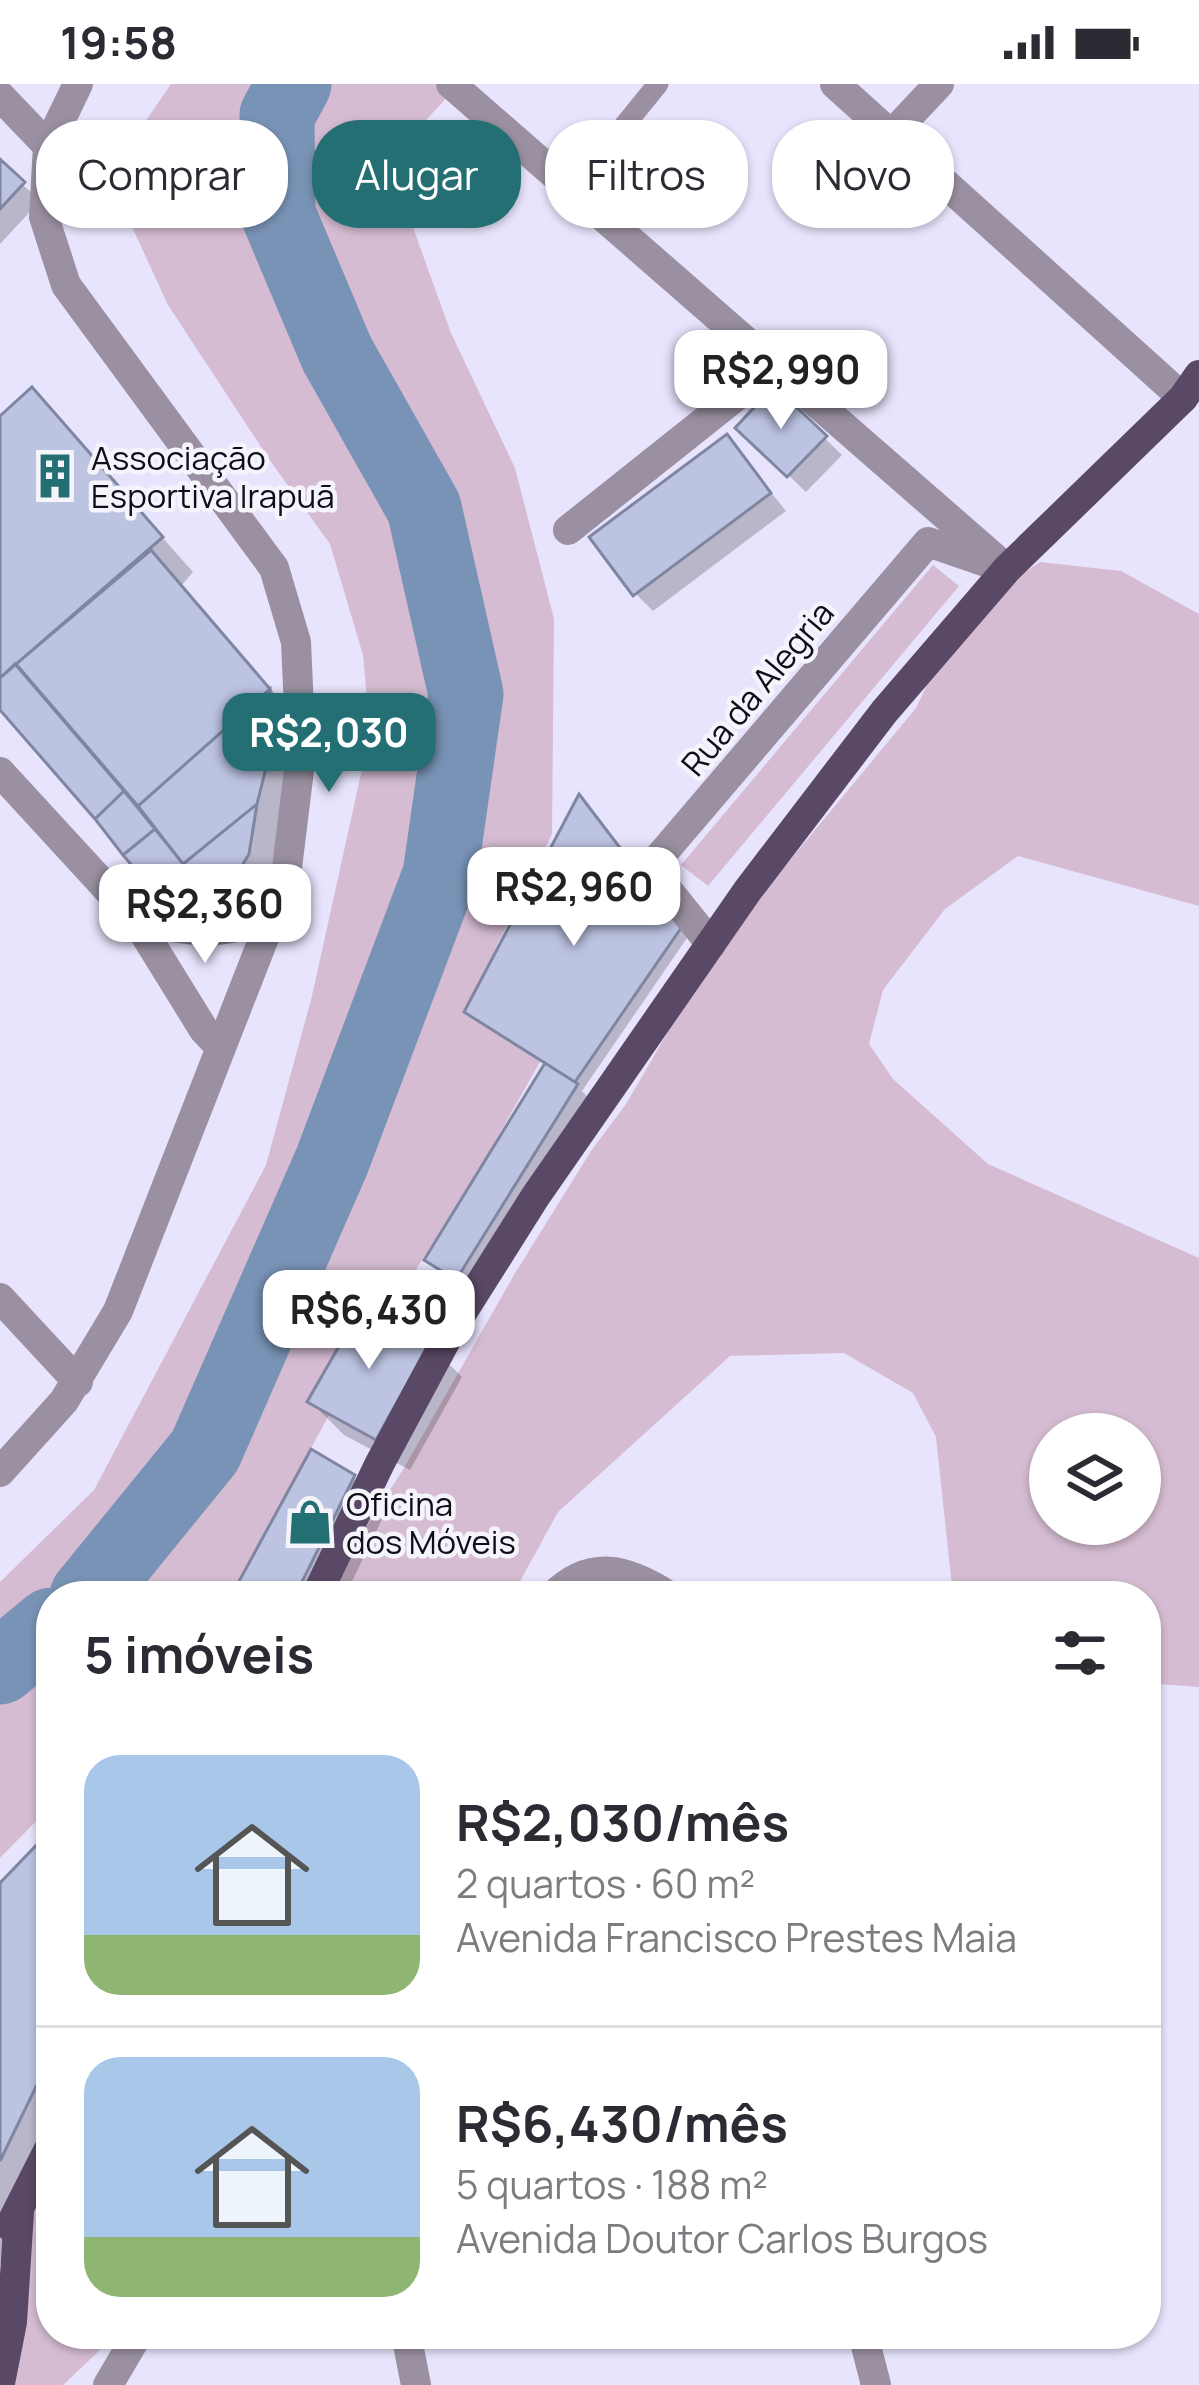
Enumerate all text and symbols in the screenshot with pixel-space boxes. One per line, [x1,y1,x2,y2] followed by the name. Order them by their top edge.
[60,11,177,73] text: 19:58
[36,120,288,228] chip: Comprar
[312,120,521,228] chip: Alugar
[545,120,748,228] chip: Filtros
[772,120,954,228] chip: Novo
[670,330,892,432] pin: R$2,990
[701,342,861,396] text: R$2,990
[91,435,334,518] place label: Associação Esportiva Irapuã
[30,451,80,501] building icon: Associação Esportiva Irapuã
[671,591,843,785] street label: Rua da Alegria
[218,693,440,795] pin: R$2,030
[249,705,409,759] text: R$2,030
[463,847,685,949] pin: R$2,960
[494,859,654,913] text: R$2,960
[94,864,316,966] pin: R$2,360
[126,876,284,930] text: R$2,360
[258,1270,480,1372] pin: R$6,430
[290,1282,448,1336] text: R$6,430
[1029,1413,1161,1545] map controls
[1029,1413,1161,1545] button: layers
[346,1481,516,1564] place label: Oficina dos Móveis
[285,1497,335,1547] shop icon: Oficina dos Móveis
[84,1619,314,1688] text: 5 imóveis
[1047,1620,1113,1686] icon: filters
[456,1787,789,1856] text: R$2,030/mês
[180,1803,324,1947] icon: home
[456,1856,755,1910] text: 2 quartos · 60 m²
[456,1910,1017,1964] text: Avenida Francisco Prestes Maia
[456,2088,788,2157] text: R$6,430/mês
[180,2105,324,2249] icon: home
[456,2157,768,2211] text: 5 quartos · 188 m²
[456,2211,988,2265] text: Avenida Doutor Carlos Burgos

